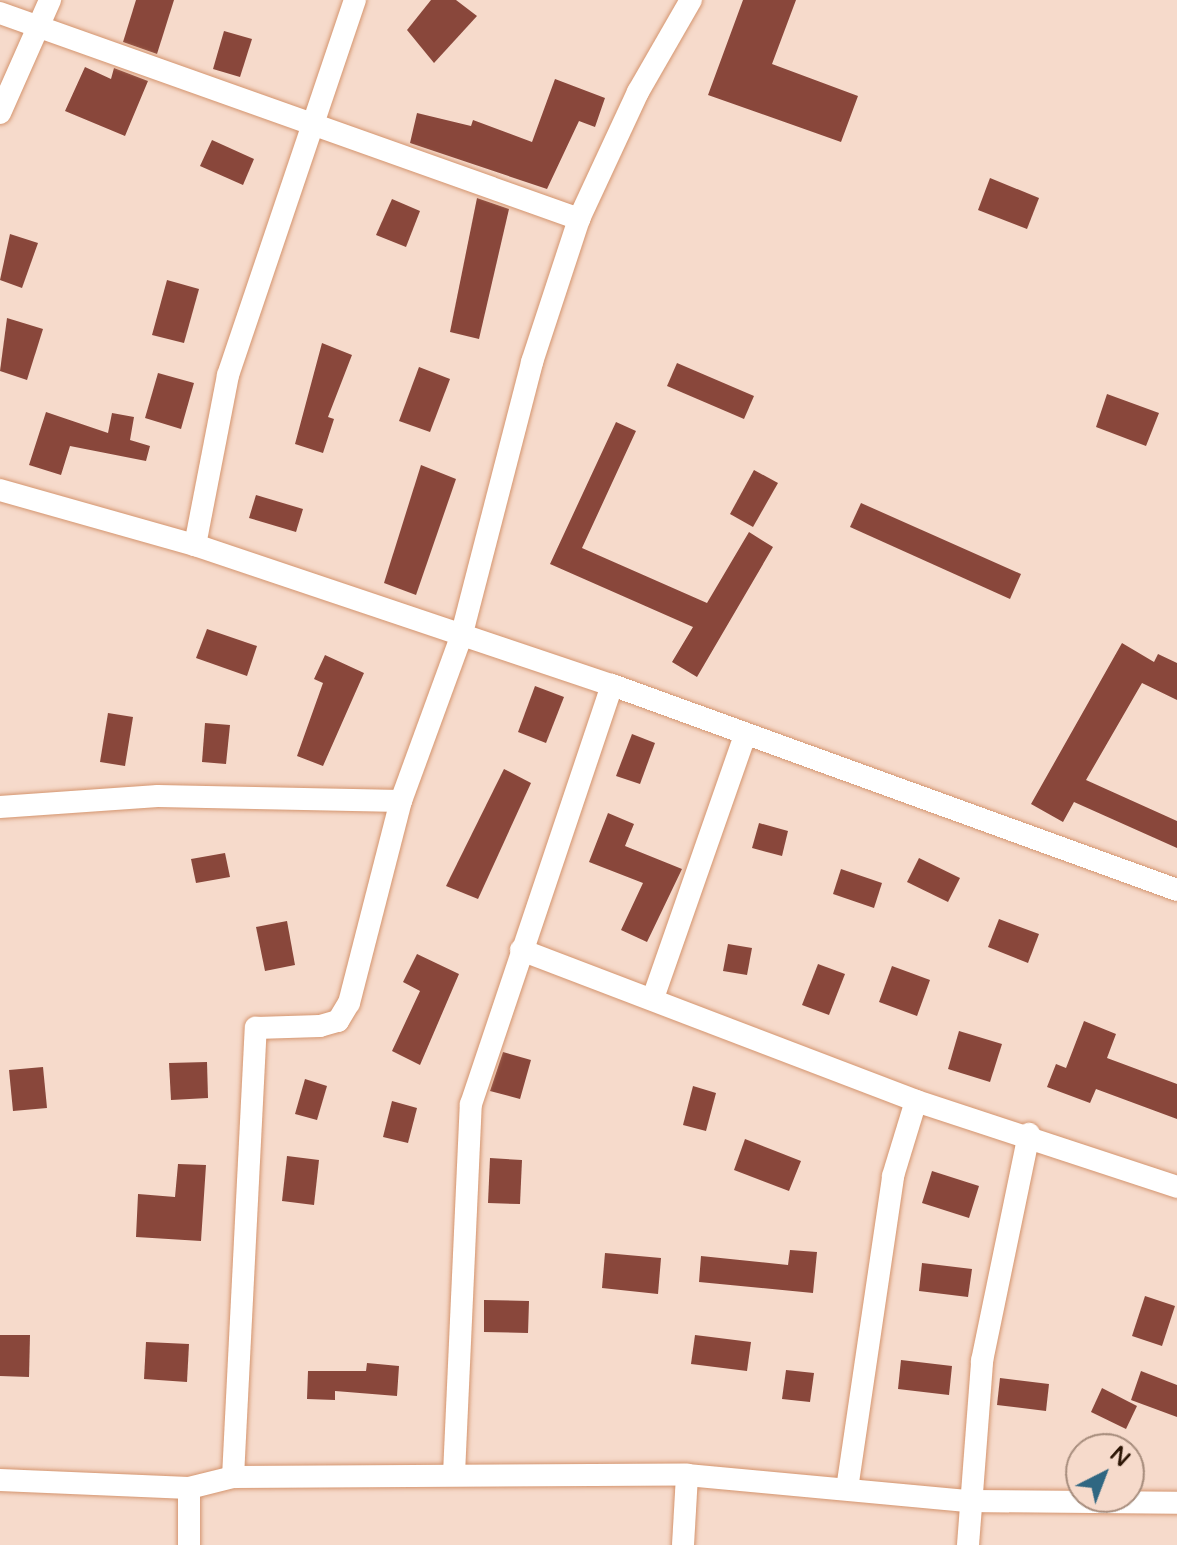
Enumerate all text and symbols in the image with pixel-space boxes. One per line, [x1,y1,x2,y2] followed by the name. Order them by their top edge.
[1065,1433,1145,1513] north arrow
[1104,1441,1135,1472] text: N

